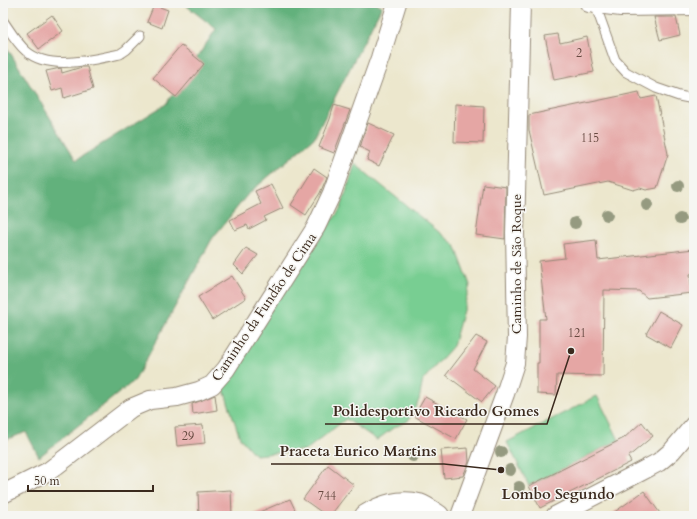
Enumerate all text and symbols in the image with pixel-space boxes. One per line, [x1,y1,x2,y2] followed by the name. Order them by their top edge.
[576,45,582,61] house number: 2
[581,130,599,146] house number: 115
[507,194,526,334] street label: Caminho de São Roque
[207,229,321,385] street label: Caminho da Fundão de Cima
[568,325,586,341] house number: 121
[325,397,547,424] callout: Polidesportivo Ricardo Gomes
[333,401,539,421] text: Polidesportivo Ricardo Gomes
[182,428,194,444] house number: 29
[271,437,444,464] callout: Praceta Eurico Martins
[280,441,436,461] text: Praceta Eurico Martins
[28,467,153,493] scale bar
[34,473,61,489] text: 50 m
[501,484,615,504] district label: Lombo Segundo
[318,488,336,504] house number: 744

